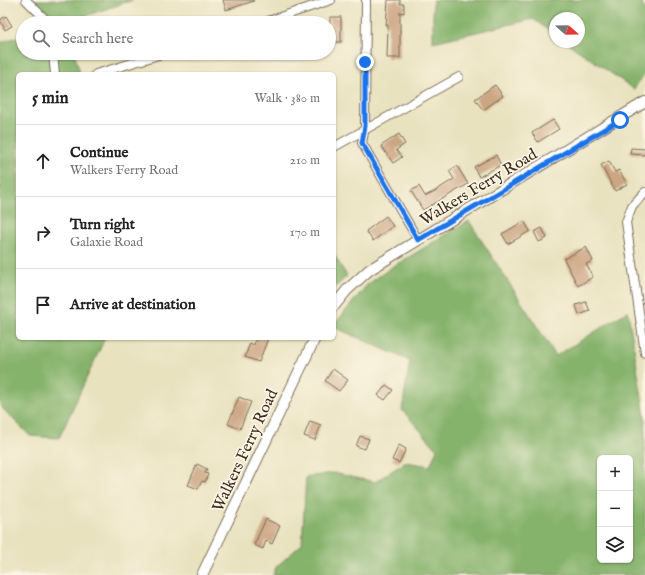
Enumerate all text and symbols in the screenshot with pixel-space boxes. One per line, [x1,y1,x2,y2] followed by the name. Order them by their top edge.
[549,12,585,48] north arrow
[16,16,336,60] search box
[30,27,52,49] icon: search
[62,29,133,48] text: Search here
[356,53,374,71] route end
[32,88,69,109] text: 5 min
[255,90,320,107] text: Walk · 380 m
[611,111,629,129] route start
[70,143,128,162] text: Continue
[417,145,542,231] street label: Walkers Ferry Road
[32,150,54,172] icon: ahead
[290,152,320,169] text: 210 m
[70,162,178,179] text: Walkers Ferry Road
[70,215,135,234] text: Turn right
[32,222,54,244] icon: right
[290,224,320,241] text: 170 m
[70,234,143,251] text: Galaxie Road
[32,294,54,316] icon: arrive
[70,295,196,314] text: Arrive at destination
[209,386,283,515] street label: Walkers Ferry Road
[597,455,633,563] map controls
[597,455,633,491] button: +
[597,491,633,527] button: −
[597,527,633,563] button: layers

